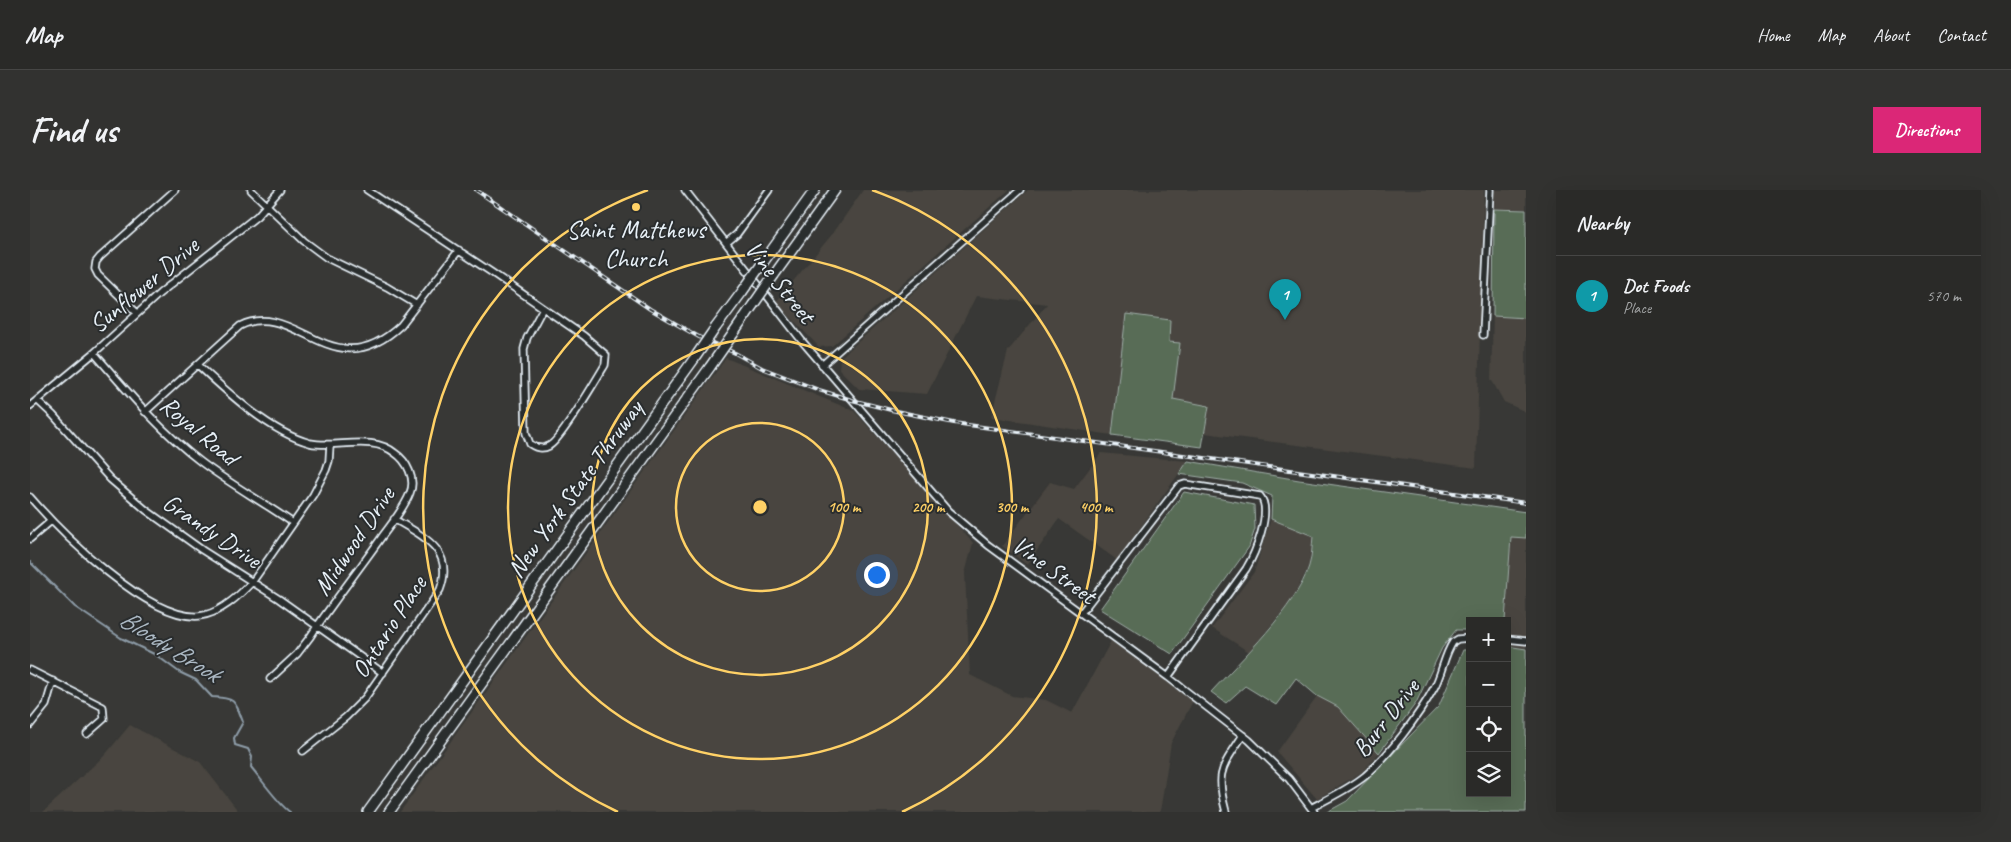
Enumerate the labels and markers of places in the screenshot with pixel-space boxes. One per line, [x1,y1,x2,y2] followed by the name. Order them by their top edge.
[630,201,642,213] marker: Saint Matthews Church
[567,214,708,275] place label: Saint Matthews Church
[1269,279,1301,320] pin: 1
[751,498,769,516] centre of rings

